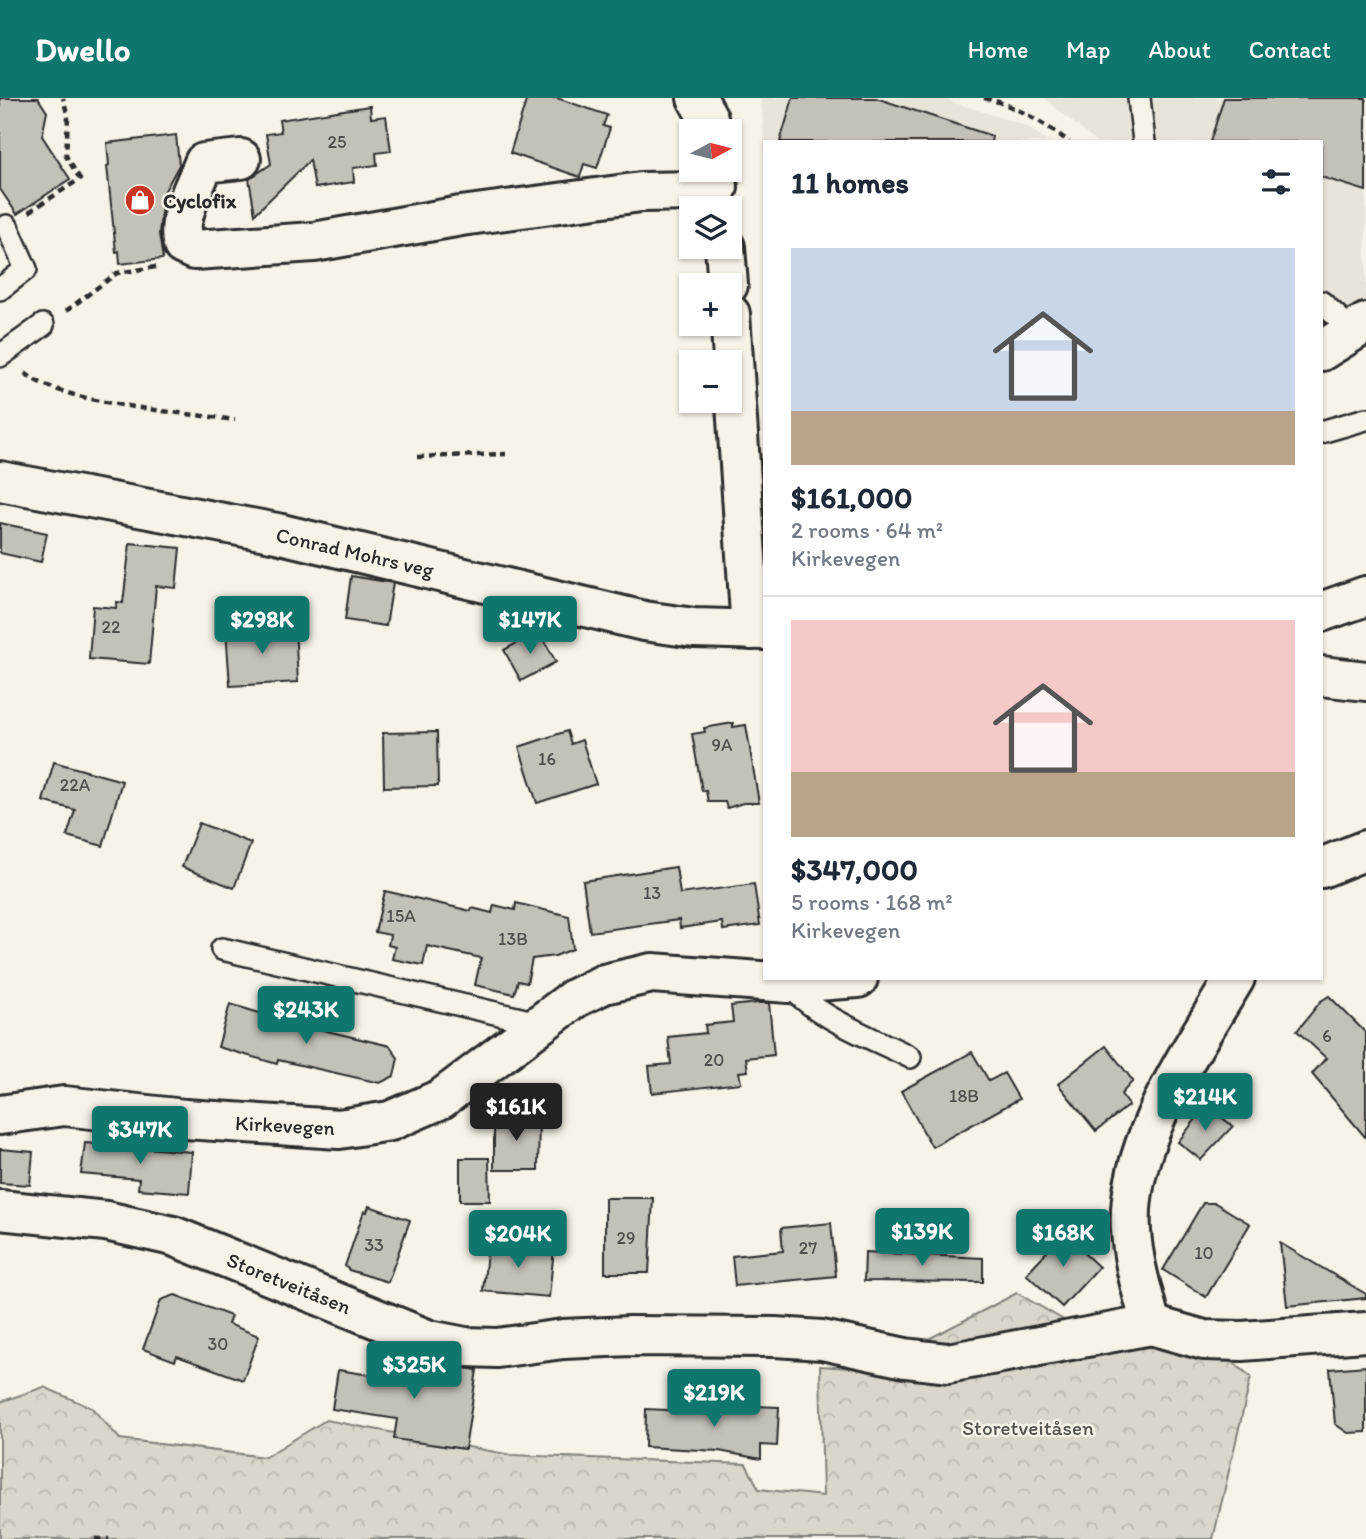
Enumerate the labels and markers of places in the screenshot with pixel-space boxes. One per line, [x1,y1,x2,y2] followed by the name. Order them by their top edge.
[123,183,157,217] shop icon: Cyclofix
[163,188,237,214] place label: Cyclofix
[213,596,311,656] pin: $298K
[481,596,579,656] pin: $147K
[257,986,355,1046] pin: $243K
[1156,1074,1254,1133] pin: $214K
[467,1084,565,1143] pin: $161K
[91,1107,189,1166] pin: $347K
[873,1208,971,1268] pin: $139K
[469,1210,567,1270] pin: $204K
[1014,1210,1112,1269] pin: $168K
[365,1342,463,1401] pin: $325K
[665,1370,763,1429] pin: $219K

